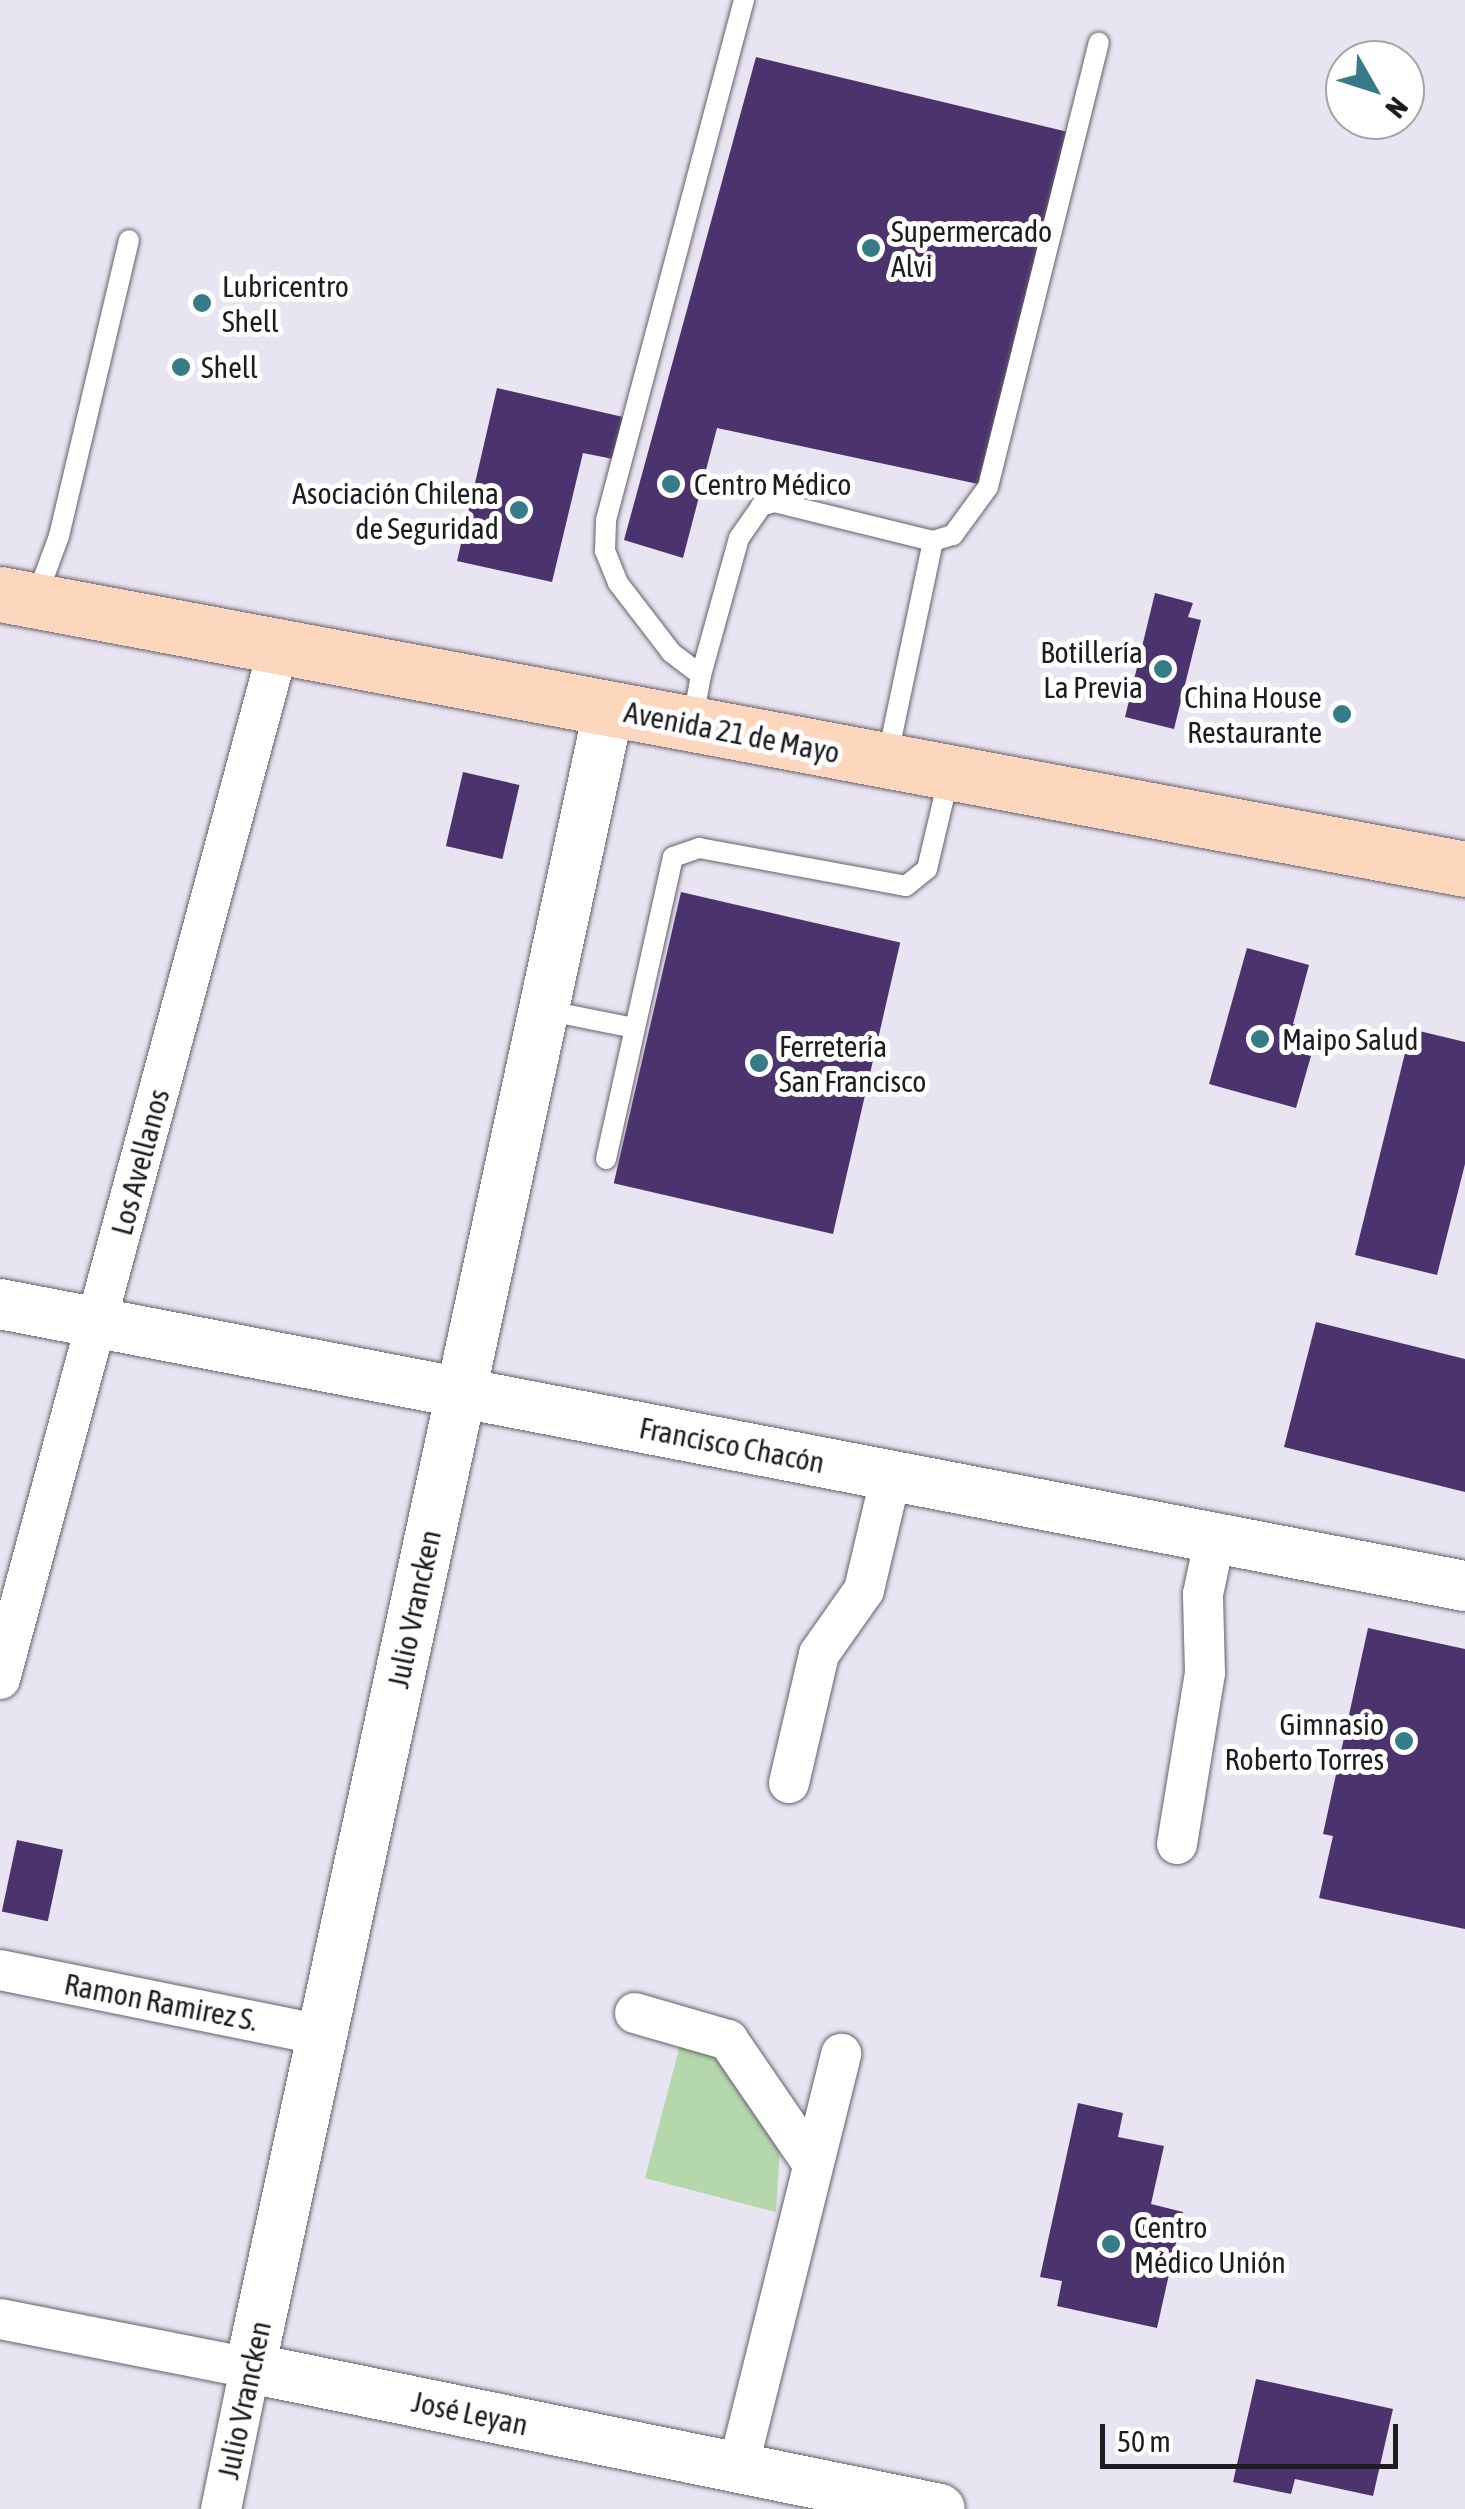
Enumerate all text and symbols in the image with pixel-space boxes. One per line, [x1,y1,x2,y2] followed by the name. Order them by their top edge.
[1325,40,1425,140] north arrow
[1379,91,1414,124] text: N
[891,213,1052,284] place label: Supermercado Alvi
[860,237,882,259] marker: Supermercado Alvi
[222,268,349,338] place label: Lubricentro Shell
[191,292,213,314] marker: Lubricentro Shell
[201,349,258,385] place label: Shell
[170,356,192,378] marker: Shell
[694,466,851,502] place label: Centro Médico
[658,471,684,497] marker: Centro Médico
[292,475,499,546] place label: Asociación Chilena de Seguridad
[508,499,530,521] marker: Asociación Chilena de Seguridad
[1040,634,1143,704] place label: Botillería La Previa
[1152,658,1174,680] marker: Botillería La Previa
[1184,679,1322,750] place label: China House Restaurante
[621,693,843,771] street label: Avenida 21 de Mayo
[1331,703,1353,725] marker: China House Restaurante
[1282,1021,1419,1057] place label: Maipo Salud
[1247,1026,1273,1052] marker: Maipo Salud
[779,1028,926,1098] place label: Ferretería San Francisco
[748,1052,770,1074] marker: Ferretería San Francisco
[103,1085,177,1239] street label: Los Avellanos
[636,1409,828,1481] street label: Francisco Chacón
[380,1527,448,1691] street label: Julio Vrancken
[1225,1706,1384,1776] place label: Gimnasio Roberto Torres
[1393,1730,1415,1752] marker: Gimnasio Roberto Torres
[61,1966,261,2038] street label: Ramon Ramirez S.
[1134,2209,1286,2280] place label: Centro Médico Unión
[1098,2231,1124,2257] marker: Centro Médico Unión
[210,2318,278,2482] street label: Julio Vrancken
[409,2383,531,2443] street label: José Leyan
[1105,2404,1402,2466] scale bar
[1117,2424,1171,2458] text: 50 m

